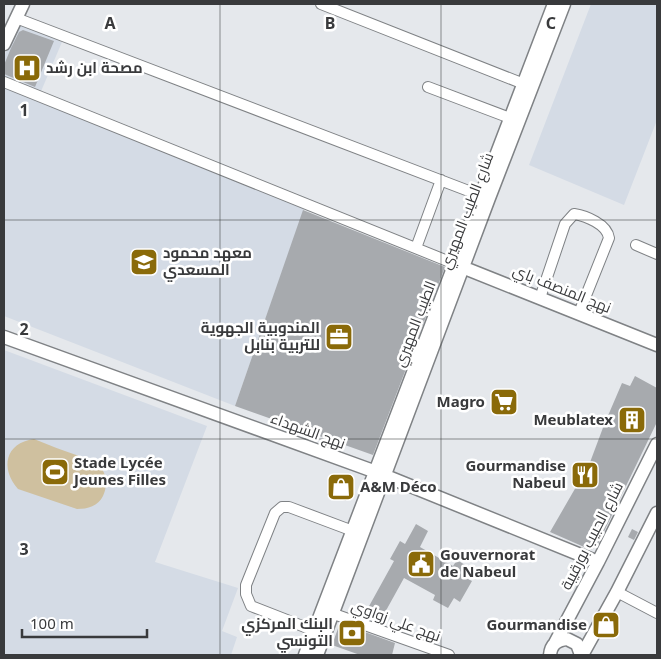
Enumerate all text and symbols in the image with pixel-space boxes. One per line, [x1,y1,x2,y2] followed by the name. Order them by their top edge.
[104,12,116,34] text: A
[325,12,335,34] text: B
[546,12,556,34] text: C
[12,53,42,83] hospital icon: مصحة ابن رشد
[46,57,143,77] place label: مصحة ابن رشد
[19,99,29,121] text: 1
[435,149,500,273] street label: شارع الطيب المهيري
[163,242,252,282] place label: معهد محمود المسعدي
[129,247,159,277] school or university icon: معهد محمود المسعدي
[509,259,614,320] street label: نهج المنصف باي
[389,278,442,371] street label: الطيب المهيري
[201,317,320,354] place label: المندوبية الجهوية للتربية بنابل
[19,318,29,340] text: 2
[324,322,354,352] office icon: المندوبية الجهوية للتربية بنابل
[489,387,519,417] supermarket icon: Magro
[437,391,485,411] place label: Magro
[617,405,647,435] building icon: Meublatex
[267,407,349,455] street label: نهج الشهداء
[533,409,613,429] place label: Meublatex
[72,452,166,489] place label: Stade Lycée Jeunes Filles
[465,455,566,492] place label: Gourmandise Nabeul
[40,457,70,487] sports icon: Stade Lycée Jeunes Filles
[570,460,600,490] restaurant icon: Gourmandise Nabeul
[326,472,356,502] shop icon: A&M Déco
[360,476,437,496] place label: A&M Déco
[555,478,629,594] street label: شارع الحبيب بورقيبة
[19,538,29,560] text: 3
[440,544,536,581] place label: Gouvernorat de Nabeul
[406,549,436,579] public building icon: Gouvernorat de Nabeul
[348,595,444,648] street label: نهج علي زواوي
[22,606,148,638] scale bar
[591,610,621,640] shop icon: Gourmandise
[30,613,74,633] text: 100 m
[241,613,333,653] place label: البنك المركزي التونسي
[486,614,587,634] place label: Gourmandise
[337,618,367,648] bank icon: البنك المركزي التونسي

